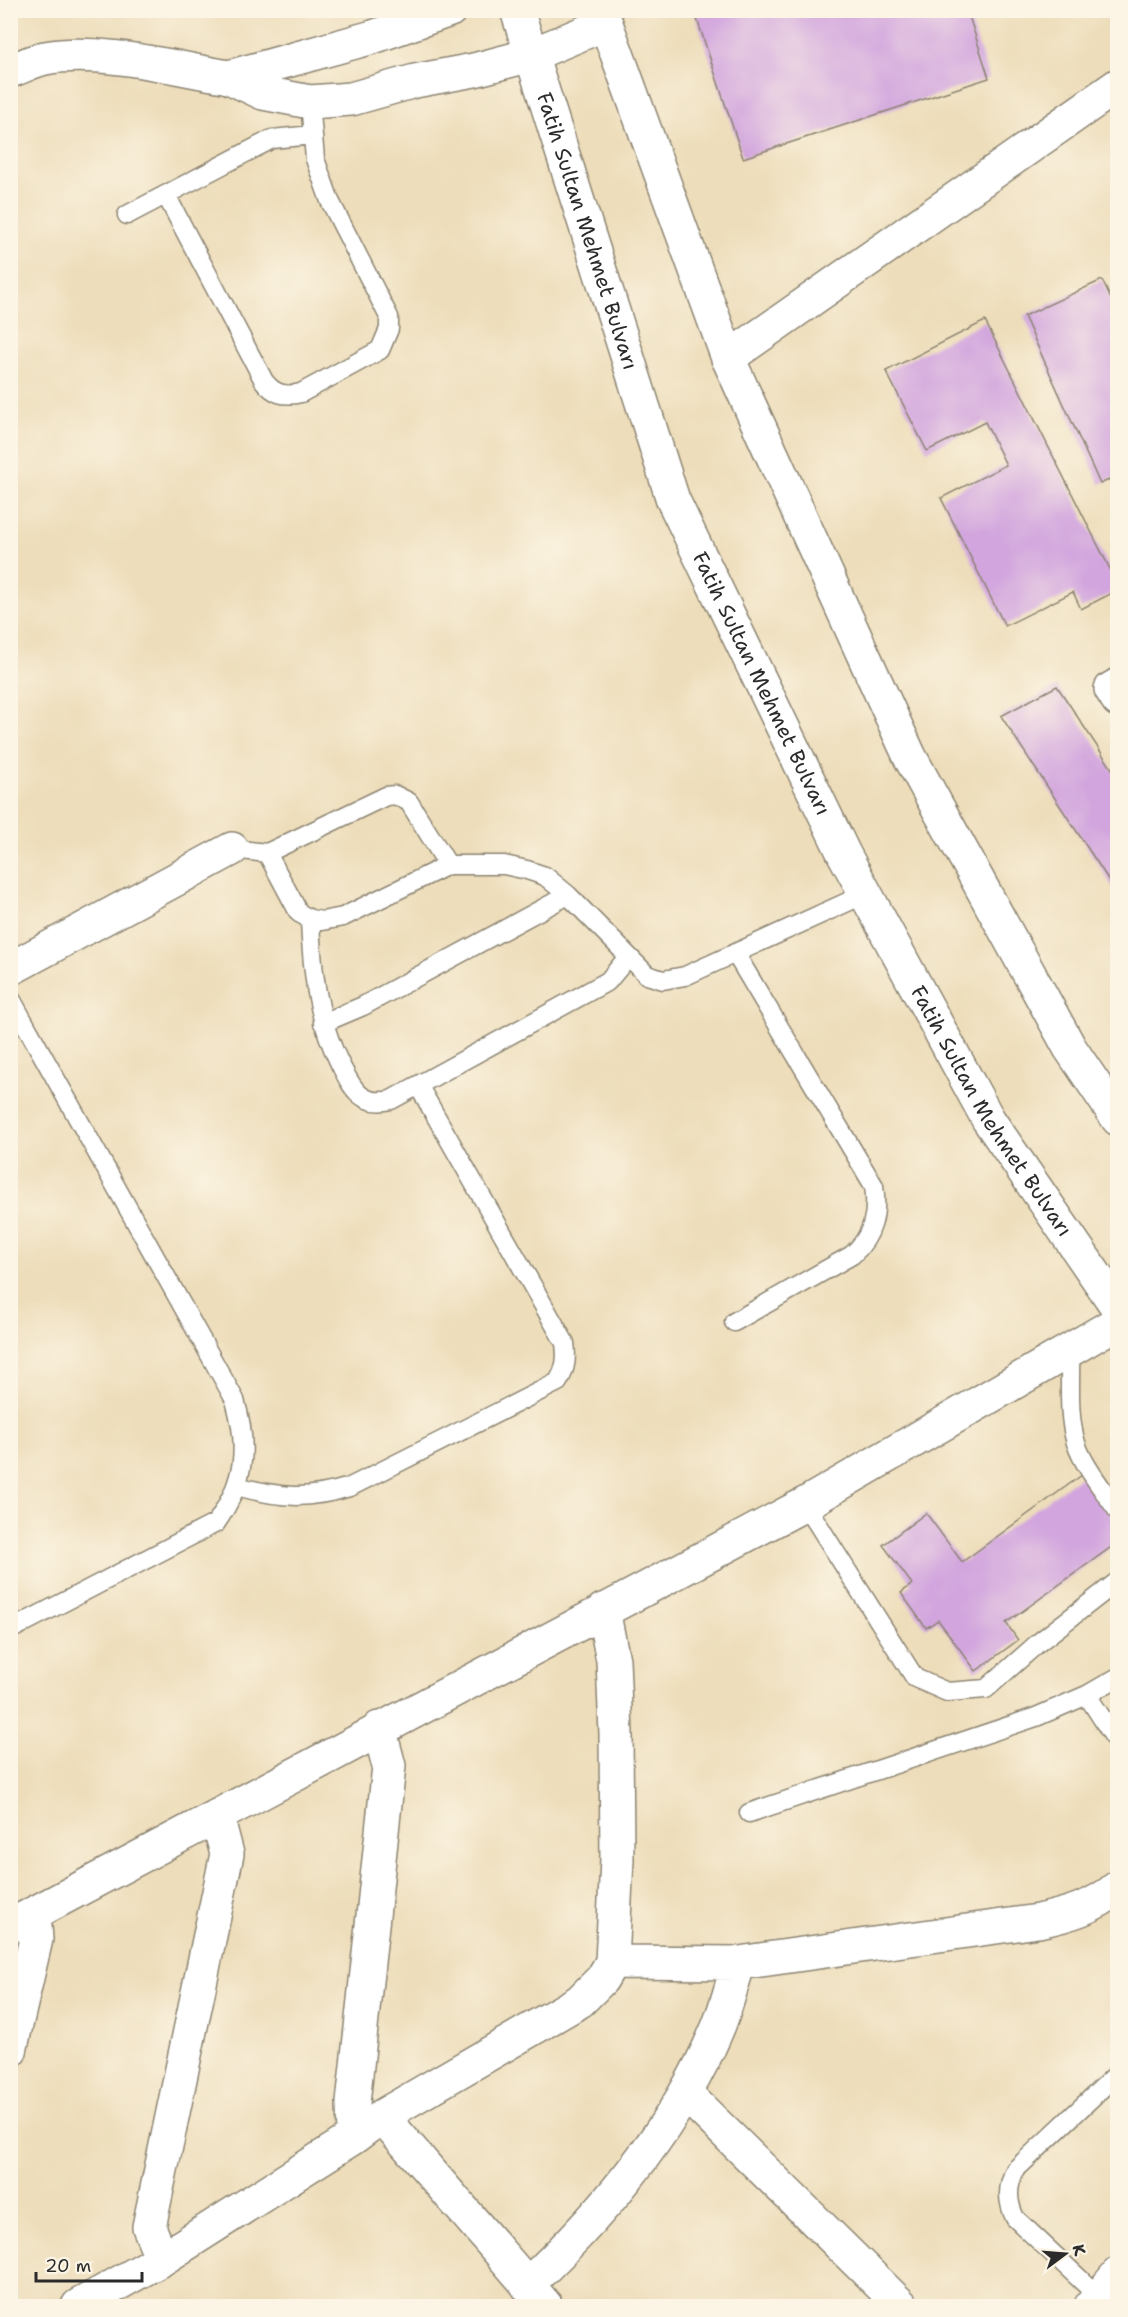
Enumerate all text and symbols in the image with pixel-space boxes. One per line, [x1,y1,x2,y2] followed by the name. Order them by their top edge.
[530,89,645,373] street label: Fatih Sultan Mehmet Bulvarı
[686,547,837,820] street label: Fatih Sultan Mehmet Bulvarı
[904,981,1079,1242] street label: Fatih Sultan Mehmet Bulvarı
[1035,2224,1095,2284] north arrow
[1067,2242,1091,2258] text: K
[36,2245,142,2283] scale bar
[45,2254,91,2278] text: 20 m

